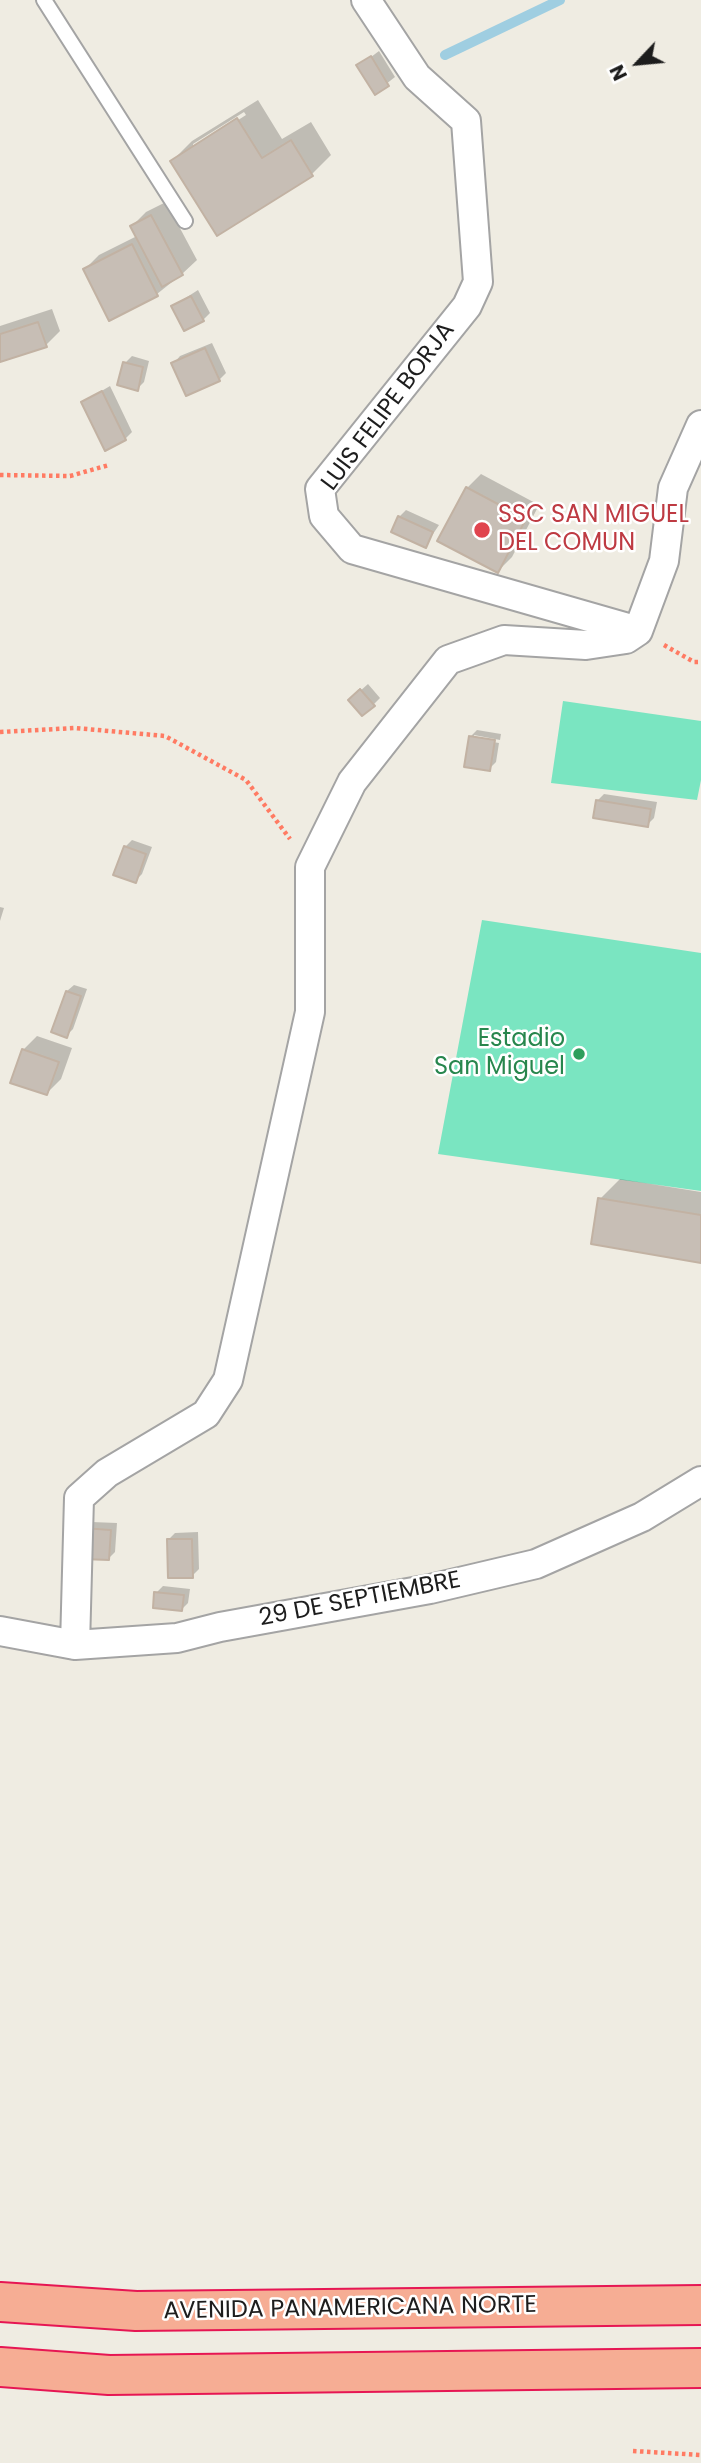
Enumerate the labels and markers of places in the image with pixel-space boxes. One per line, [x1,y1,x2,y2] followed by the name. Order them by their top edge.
[498,502,689,558] place label: SSC SAN MIGUEL DEL COMUN
[472,520,492,540] marker: SSC SAN MIGUEL DEL COMUN
[434,1026,565,1082] place label: Estadio San Miguel
[571,1046,587,1062] marker: Estadio San Miguel

